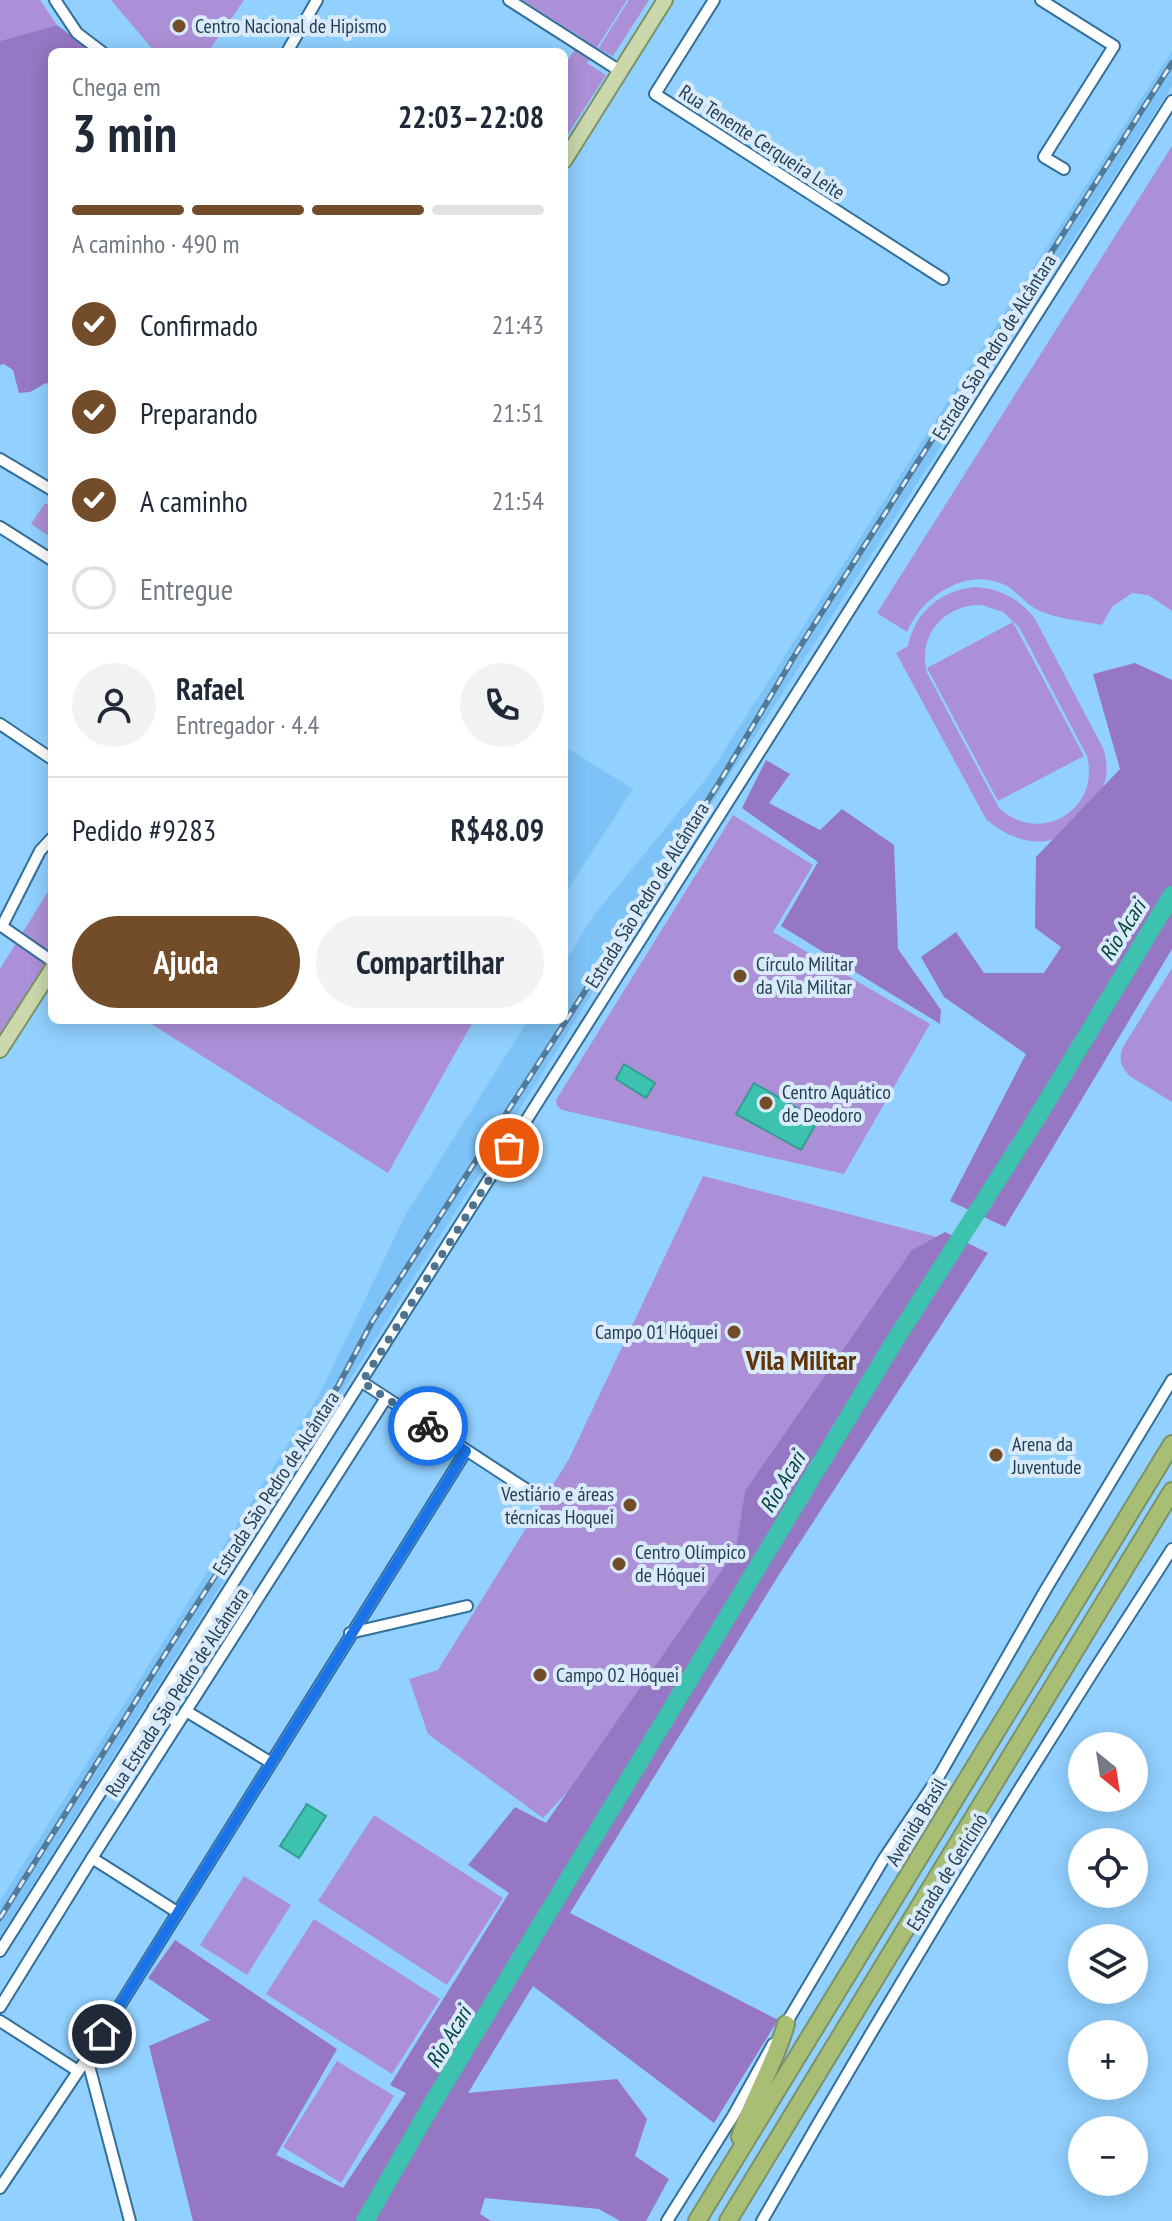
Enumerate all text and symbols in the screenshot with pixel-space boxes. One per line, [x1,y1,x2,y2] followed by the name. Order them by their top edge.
[195,13,387,39] place label: Centro Nacional de Hipismo
[170,17,188,35] marker: Centro Nacional de Hipismo
[72,70,161,103] text: Chega em
[674,79,850,205] street label: Rua Tenente Cerqueira Leite
[398,97,544,136] text: 22:03–22:08
[72,99,177,166] text: 3 min
[72,227,239,260] text: A caminho · 490 m
[926,249,1062,445] street label: Estrada São Pedro de Alcântara
[72,302,116,346] icon: check
[140,305,258,344] text: Confirmado
[492,308,544,341] text: 21:43
[72,390,116,434] icon: check
[140,393,258,432] text: Preparando
[492,396,544,429] text: 21:51
[72,478,116,522] icon: check
[140,481,248,520] text: A caminho
[492,484,544,517] text: 21:54
[140,569,233,608] text: Entregue
[72,663,156,747] button: person
[460,663,544,747] button: phone
[176,669,244,708] text: Rafael
[176,708,319,741] text: Entregador · 4.4
[579,797,715,993] street label: Estrada São Pedro de Alcântara
[72,810,216,849] text: Pedido #9283
[451,810,544,849] text: R$48.09
[1093,892,1153,966] water label: Rio Acari
[72,916,300,1008] button: Ajuda
[316,916,544,1008] button: Compartilhar
[756,951,854,1000] place label: Círculo Militar da Vila Militar
[731,967,749,985] marker: Círculo Militar da Vila Militar
[782,1079,891,1128] place label: Centro Aquático de Deodoro
[757,1094,775,1112] marker: Centro Aquático de Deodoro
[475,1114,543,1182] pin
[487,1126,531,1170] icon: bag
[595,1319,718,1345] place label: Campo 01 Hóquei
[725,1323,743,1341] marker: Campo 01 Hóquei
[745,1341,857,1378] district label: Vila Militar
[207,1386,345,1580] street label: Estrada São Pedro de Alcântara
[388,1386,468,1466] courier
[406,1404,450,1448] icon: bike
[1011,1431,1081,1480] place label: Arena da Juventude
[753,1444,813,1518] water label: Rio Acari
[987,1446,1005,1464] marker: Arena da Juventude
[500,1481,614,1530] place label: Vestiário e áreas técnicas Hoquei
[621,1496,639,1514] marker: Vestiário e áreas técnicas Hoquei
[635,1539,746,1588] place label: Centro Olímpico de Hóquei
[610,1555,628,1573] marker: Centro Olímpico de Hóquei
[100,1582,254,1802] street label: Rua Estrada São Pedro de Alcântara
[556,1662,679,1688] place label: Campo 02 Hóquei
[531,1666,549,1684] marker: Campo 02 Hóquei
[1068,1732,1148,1812] north arrow
[1068,1732,1148,2196] map controls
[880,1773,952,1871] street label: Avenida Brasil
[901,1809,993,1935] street label: Estrada de Gericinó
[1068,1828,1148,1908] button: locate
[1068,1924,1148,2004] button: layers
[419,1999,479,2073] water label: Rio Acari
[68,2000,136,2068] pin
[80,2012,124,2056] icon: home
[1068,2020,1148,2100] button: +
[1068,2116,1148,2196] button: −

